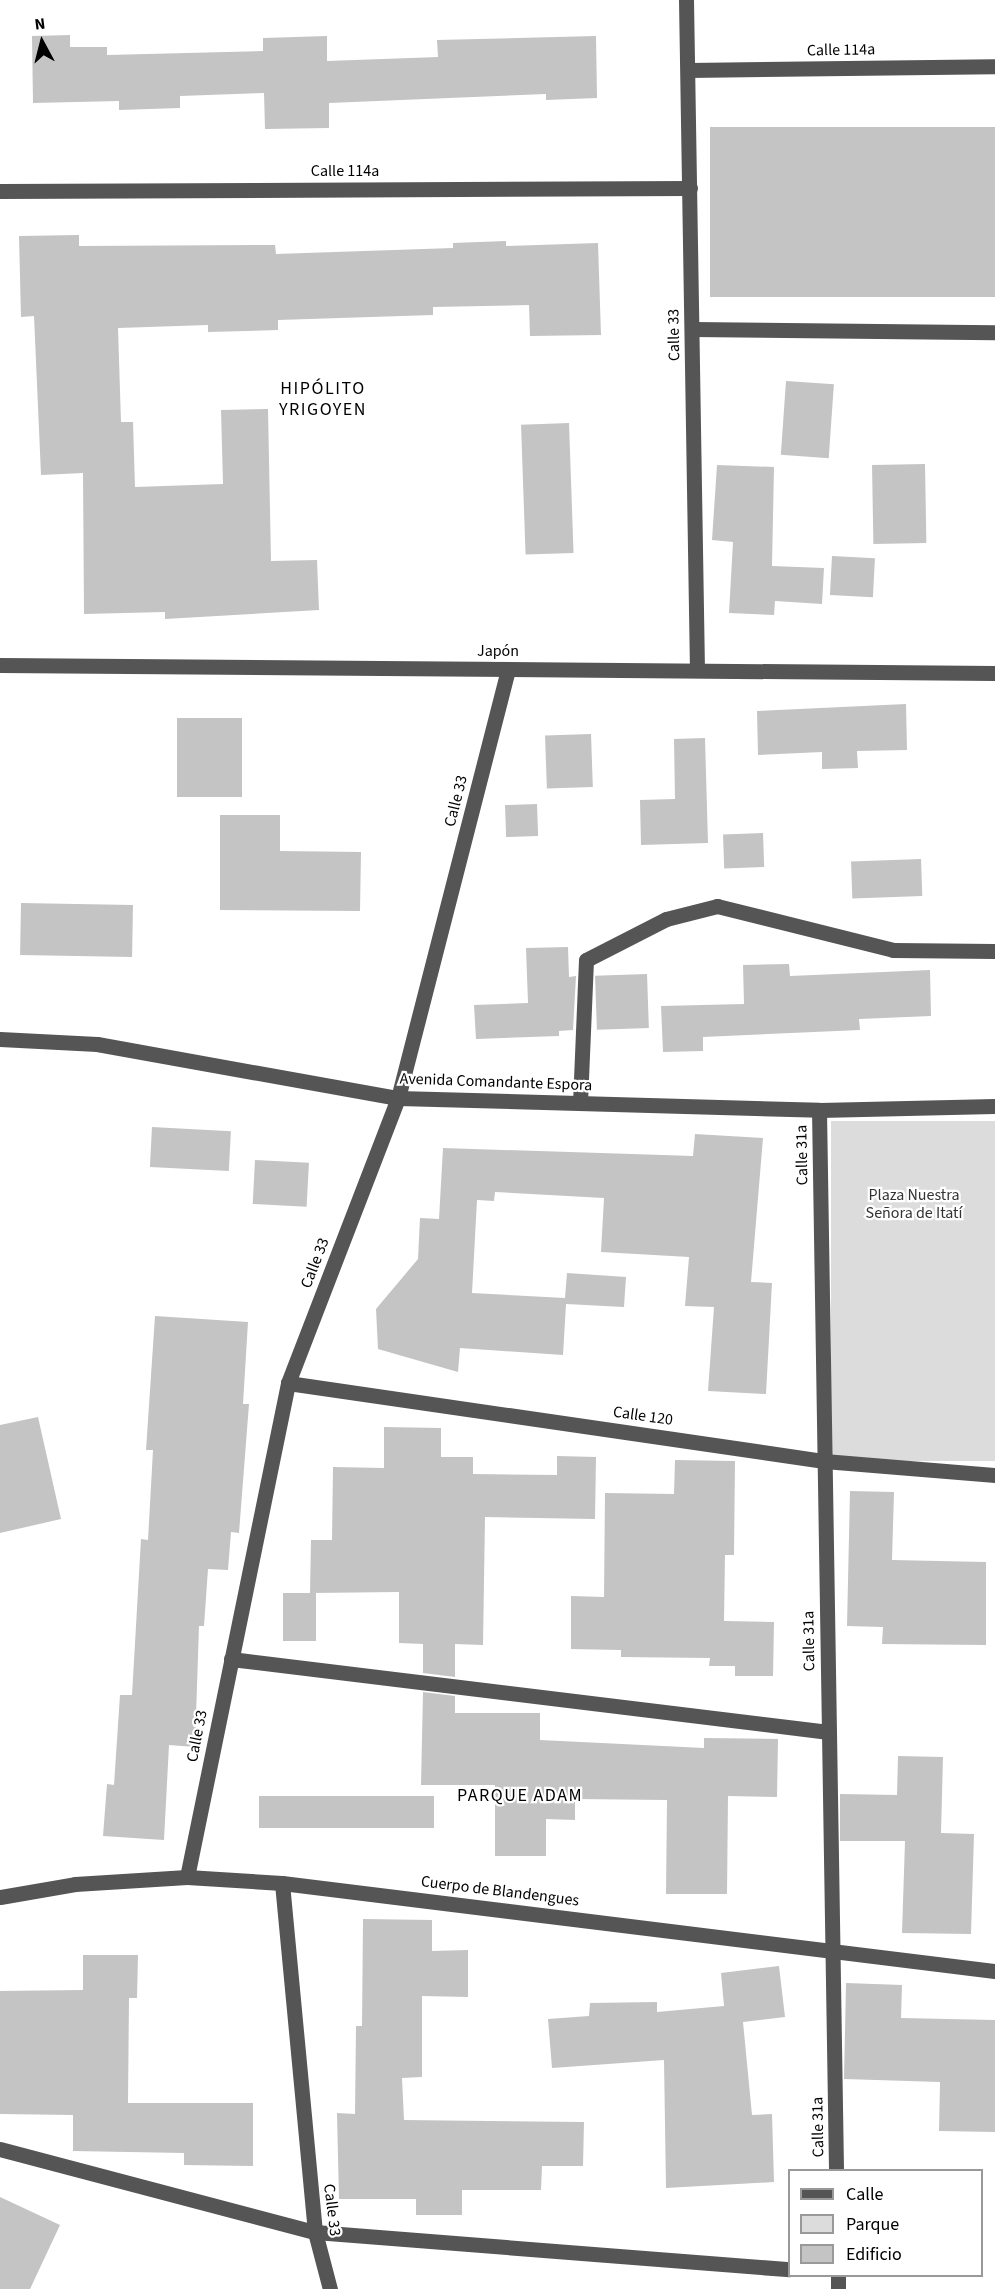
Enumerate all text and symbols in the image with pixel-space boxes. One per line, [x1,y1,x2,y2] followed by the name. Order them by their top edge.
[12,12,72,72] north arrow
[33,13,46,36] text: N
[807,40,875,60] street label: Calle 114a
[311,161,379,181] street label: Calle 114a
[664,309,684,361] street label: Calle 33
[279,379,367,422] district label: HIPÓLITO YRIGOYEN
[477,641,519,661] street label: Japón
[440,773,472,829] street label: Calle 33
[399,1069,593,1095] street label: Avenida Comandante Espora
[792,1125,812,1185] street label: Calle 31a
[866,1185,962,1223] park label: Plaza Nuestra Señora de Itatí
[297,1235,333,1291] street label: Calle 33
[612,1402,674,1430] street label: Calle 120
[799,1611,819,1671] street label: Calle 31a
[183,1708,211,1764] street label: Calle 33
[457,1785,583,1807] district label: PARQUE ADAM
[420,1872,580,1910] street label: Cuerpo de Blandengues
[808,2097,828,2157] street label: Calle 31a
[788,2169,983,2277] legend
[846,2182,883,2207] text: Calle
[319,2183,345,2237] street label: Calle 33
[846,2212,899,2237] text: Parque
[846,2242,902,2267] text: Edificio

